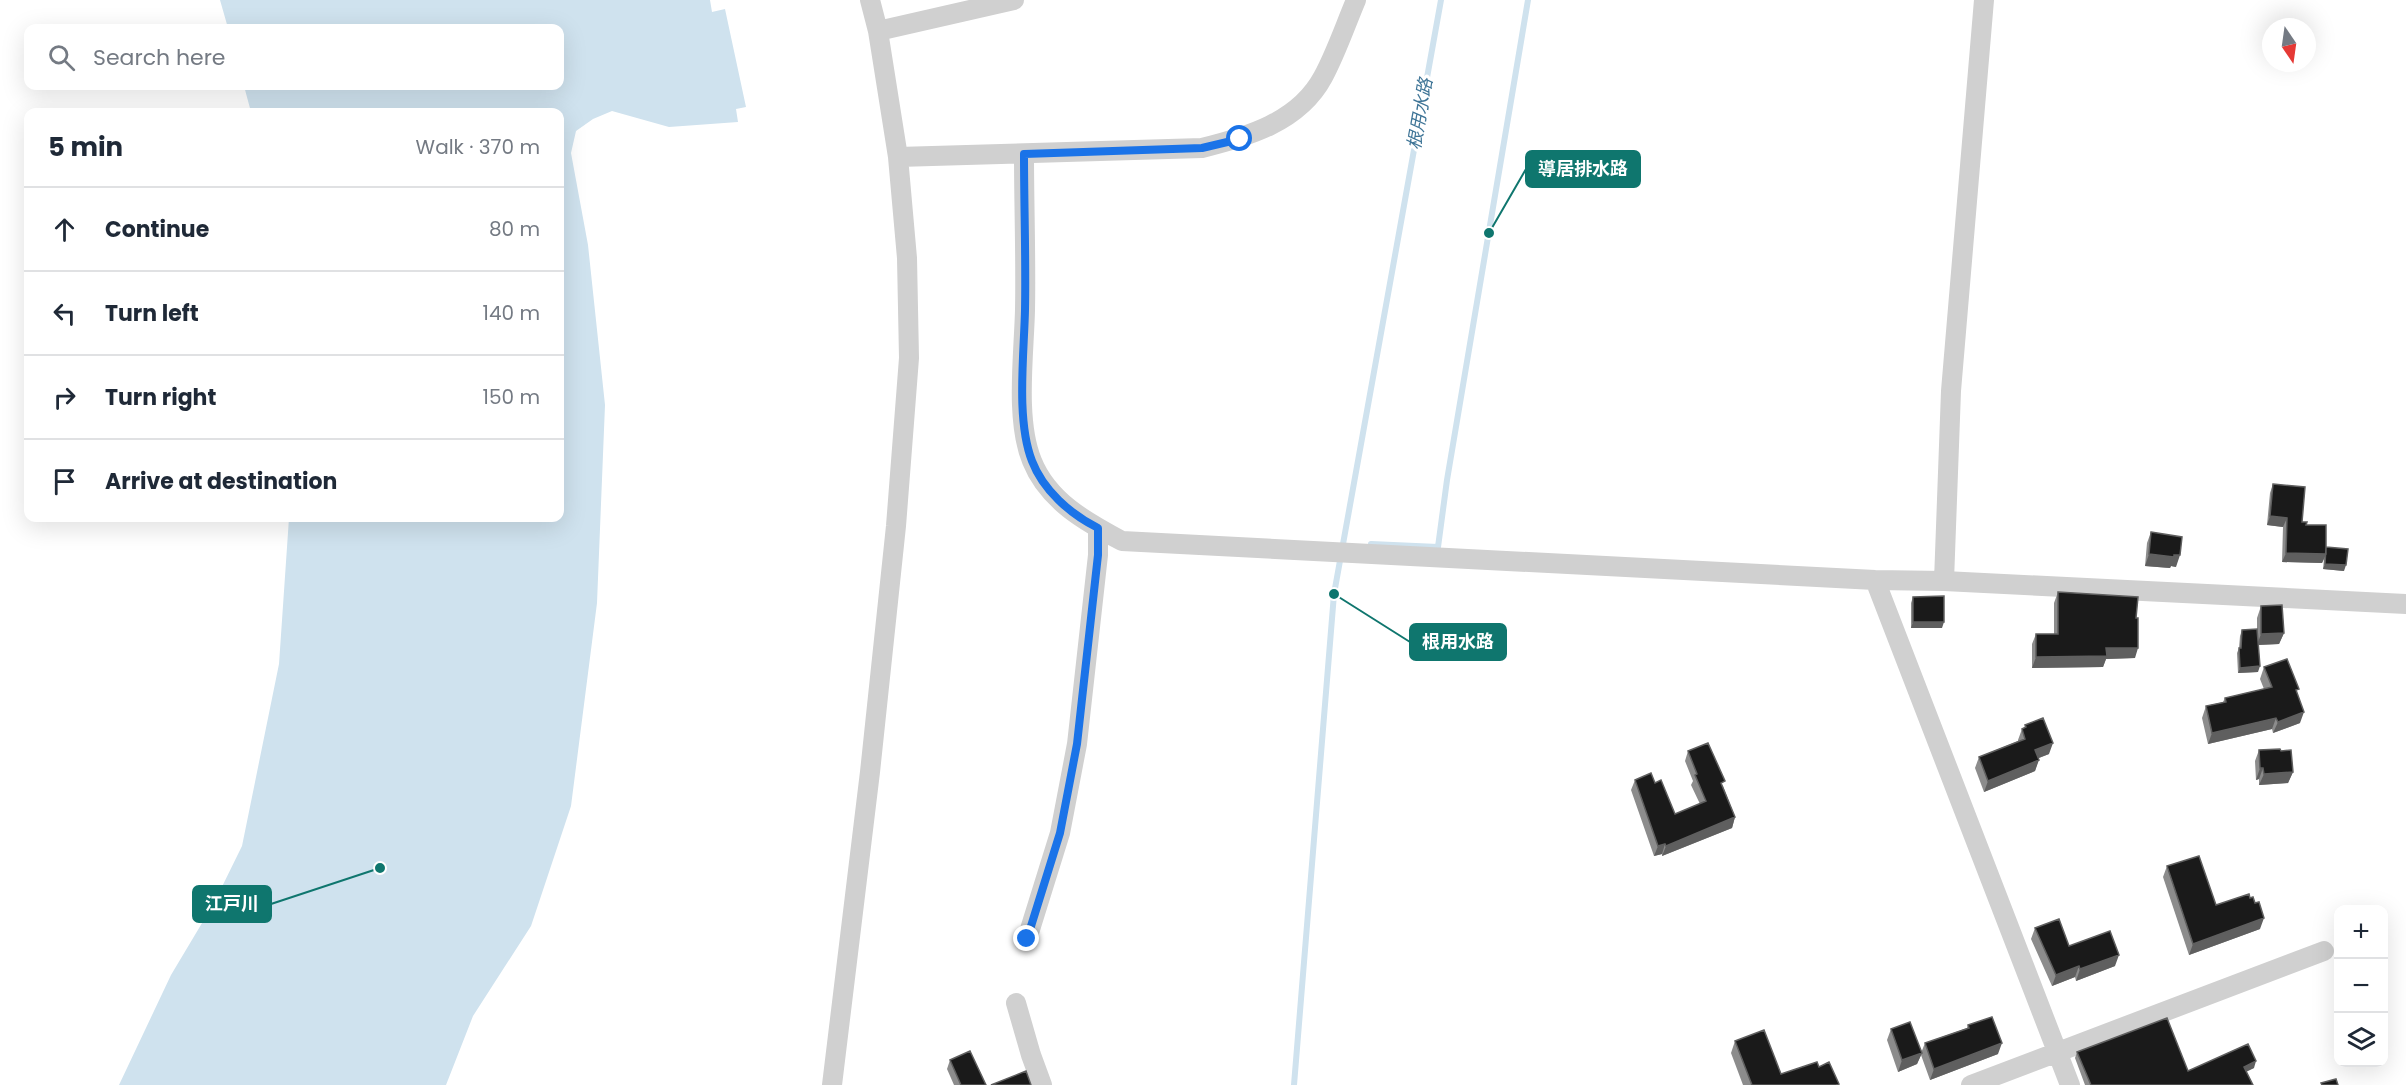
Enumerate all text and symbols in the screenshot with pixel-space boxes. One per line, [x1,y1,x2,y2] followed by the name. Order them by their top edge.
[2262,18,2316,72] north arrow
[24,24,564,90] search box
[45,41,78,74] icon: search
[93,42,226,73] text: Search here
[1401,74,1438,152] water label: 根用水路
[1226,125,1252,151] route start
[48,129,123,165] text: 5 min
[416,133,540,161] text: Walk · 370 m
[1526,151,1640,187] callout: 導居排水路
[1538,156,1628,181] text: 導居排水路
[48,213,81,246] icon: ahead
[105,214,209,245] text: Continue
[489,215,540,243] text: 80 m
[48,297,81,330] icon: left
[105,298,199,329] text: Turn left
[483,299,540,327] text: 140 m
[48,381,81,414] icon: right
[105,382,216,413] text: Turn right
[483,383,540,411] text: 150 m
[48,465,81,498] icon: arrive
[105,466,337,497] text: Arrive at destination
[1410,624,1506,660] callout: 根用水路
[1422,629,1494,654] text: 根用水路
[193,886,271,922] callout: 江戸川
[205,891,259,916] text: 江戸川
[2334,905,2388,1067] map controls
[2334,905,2388,959] button: +
[1013,925,1039,951] route end
[2334,959,2388,1013] button: −
[2334,1013,2388,1067] button: layers

